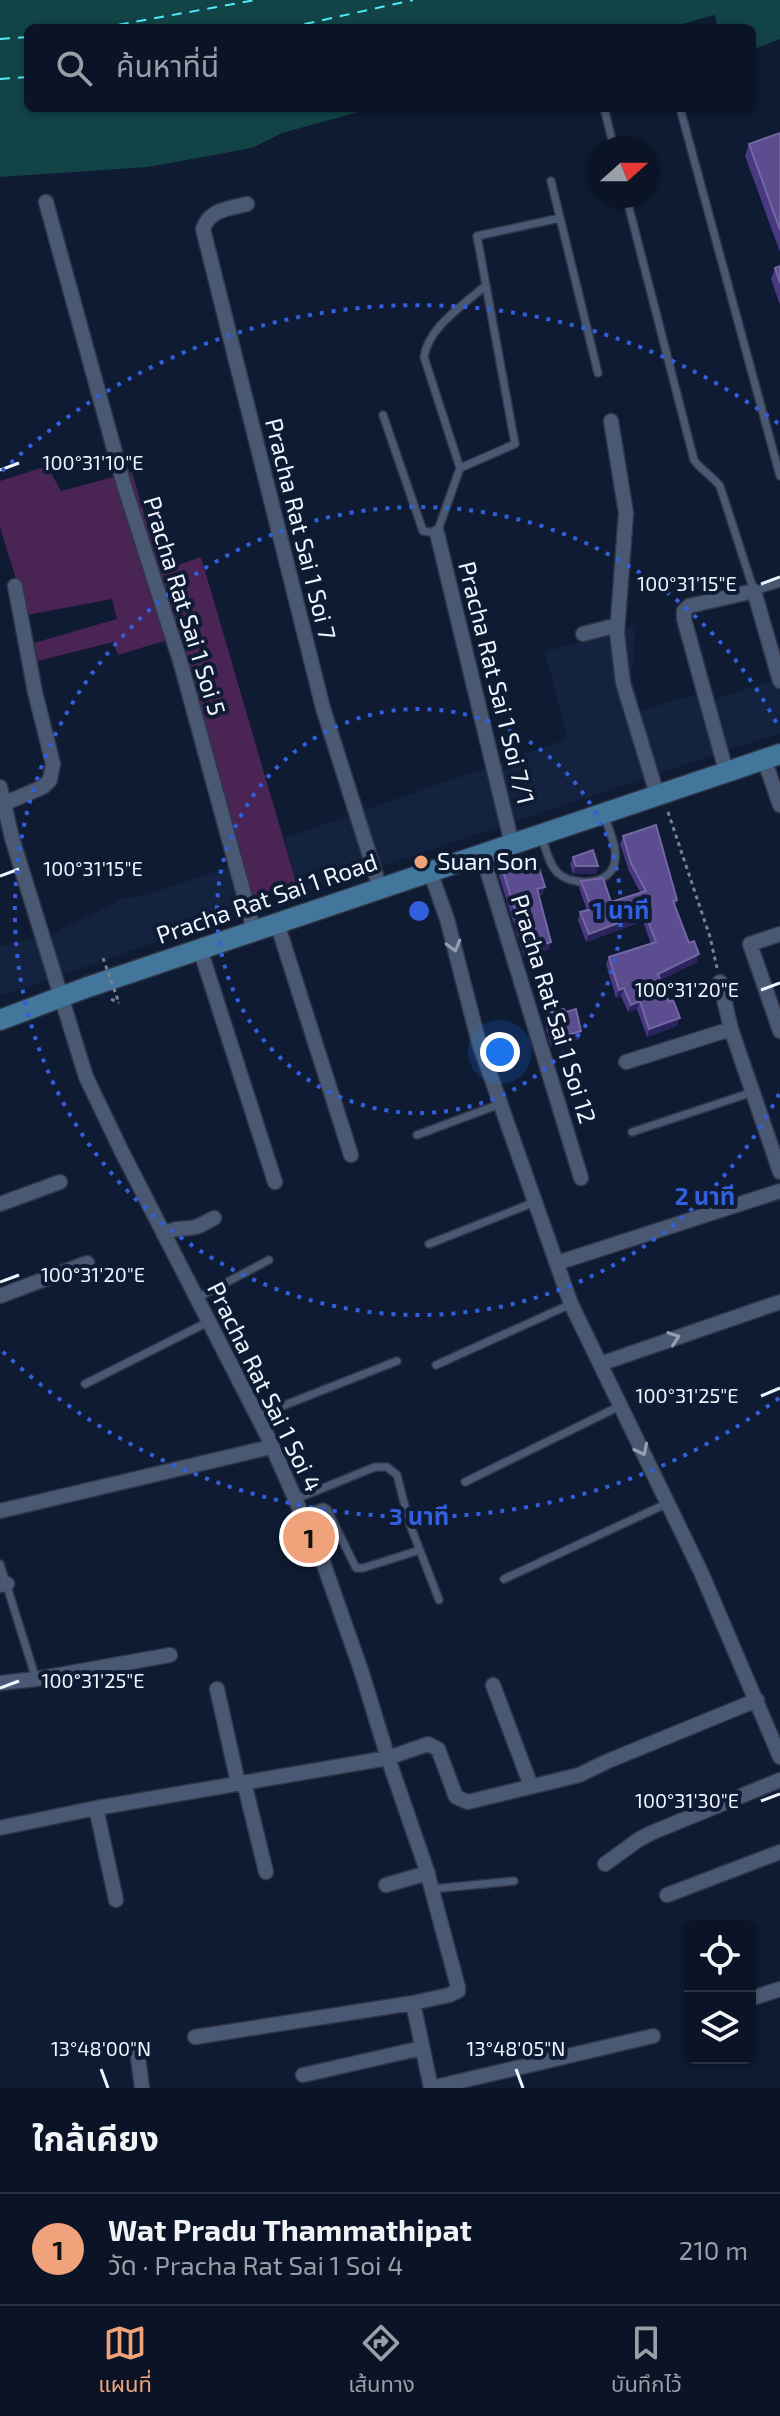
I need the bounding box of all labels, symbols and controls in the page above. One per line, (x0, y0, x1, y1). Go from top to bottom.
search box (24, 24, 756, 112)
icon: search (52, 46, 96, 90)
text: ค้นหาที่นี่ (116, 47, 219, 83)
north arrow (588, 136, 660, 208)
street label: Pracha Rat Sai 1 Soi 7 (260, 415, 343, 642)
text: 100°31'10"E (43, 450, 143, 474)
street label: Pracha Rat Sai 1 Soi 5 (138, 492, 233, 719)
street label: Pracha Rat Sai 1 Soi 7/1 (453, 558, 542, 807)
text: 100°31'15"E (637, 571, 737, 595)
street label: Pracha Rat Sai 1 Road (152, 846, 381, 949)
place label: Suan Son (437, 846, 538, 875)
marker: Suan Son (412, 853, 430, 871)
text: 100°31'15"E (43, 856, 143, 880)
street label: Pracha Rat Sai 1 Soi 12 (506, 891, 603, 1127)
text: 1 นาที (593, 895, 649, 924)
centre of rings (405, 897, 433, 925)
one-way arrow (444, 938, 461, 952)
text: 100°31'20"E (635, 977, 739, 1001)
your location (480, 1032, 520, 1072)
text: 2 นาที (675, 1181, 735, 1210)
text: 100°31'20"E (41, 1262, 145, 1286)
street label: Pracha Rat Sai 1 Soi 4 (202, 1277, 329, 1496)
one-way arrow (666, 1331, 680, 1347)
text: 100°31'25"E (636, 1383, 738, 1407)
one-way arrow (632, 1442, 648, 1457)
text: 3 นาที (389, 1501, 449, 1530)
pin: 1 (283, 1507, 335, 1567)
text: 100°31'25"E (42, 1668, 144, 1692)
text: 100°31'30"E (635, 1788, 739, 1812)
map controls (684, 1920, 756, 2064)
button: locate (684, 1920, 756, 1992)
button: layers (684, 1992, 756, 2064)
text: 13°48'00"N (51, 2036, 151, 2060)
text: 13°48'05"N (467, 2036, 565, 2060)
text: ใกล้เคียง (32, 2117, 159, 2158)
text: Wat Pradu Thammathipat (108, 2211, 472, 2247)
text: 1 (52, 2234, 64, 2265)
text: 210 m (679, 2234, 748, 2265)
text: วัด · Pracha Rat Sai 1 Soi 4 (108, 2249, 403, 2280)
tab: แผนที่ (98, 2321, 152, 2402)
tab: เส้นทาง (348, 2321, 415, 2402)
tab: บันทึกไว้ (611, 2321, 682, 2402)

